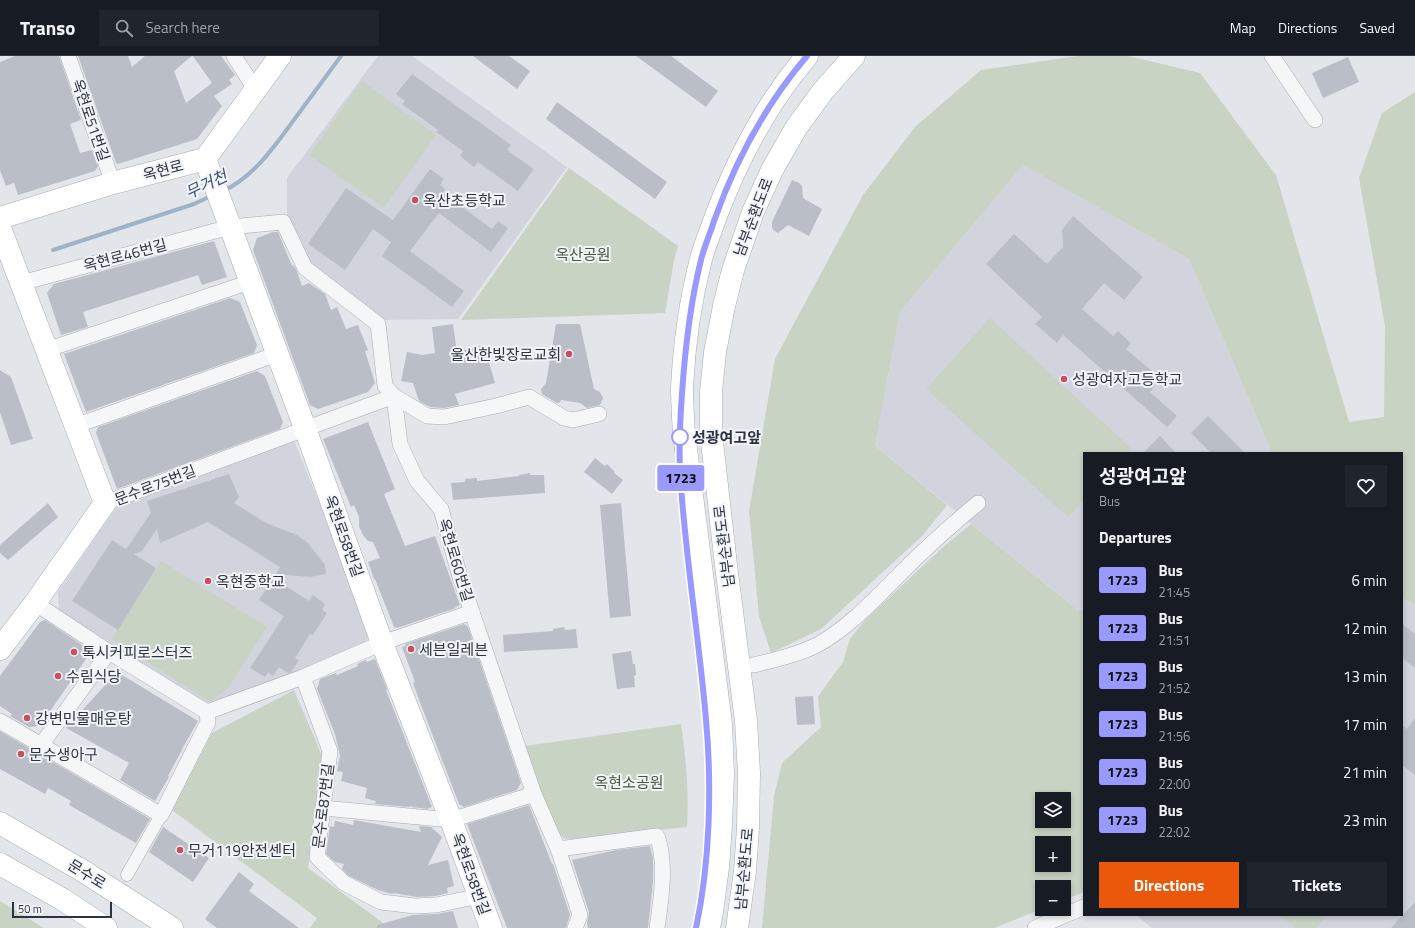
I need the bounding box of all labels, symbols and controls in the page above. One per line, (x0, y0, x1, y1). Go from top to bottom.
search box (99, 10, 379, 46)
text: Transo (20, 13, 75, 42)
text: Search here (145, 16, 220, 39)
icon: search (113, 17, 135, 39)
text: Map (1230, 17, 1256, 38)
text: Directions (1278, 17, 1337, 38)
text: Saved (1359, 17, 1395, 38)
street label: 옥현로51번길 (66, 76, 116, 164)
street label: 옥현로 (140, 154, 186, 186)
water label: 무거천 (181, 163, 233, 204)
street label: 남부순환도로 (727, 174, 779, 260)
place label: 옥산초등학교 (423, 189, 506, 212)
marker: 옥산초등학교 (410, 195, 420, 205)
street label: 옥현로46번길 (81, 233, 169, 277)
park label: 옥산공원 (555, 243, 611, 266)
place label: 울산한빛장로교회 (451, 343, 561, 366)
marker: 울산한빛장로교회 (564, 349, 574, 359)
place label: 성광여자고등학교 (1072, 368, 1182, 391)
marker: 성광여자고등학교 (1059, 374, 1069, 384)
place label: 성광여고앞 (692, 426, 761, 449)
marker: 성광여고앞 (671, 428, 689, 446)
street label: 문수로75번길 (111, 459, 199, 511)
text: 성광여고앞 (1099, 461, 1186, 490)
line badge: 1723 (653, 465, 709, 491)
button: heart (1345, 465, 1387, 507)
text: 1723 (665, 467, 697, 488)
text: Bus (1099, 491, 1120, 511)
street label: 옥현로58번길 (319, 492, 369, 580)
street label: 남부순환도로 (708, 504, 740, 588)
street label: 옥현로60번길 (432, 516, 480, 604)
text: Departures (1099, 526, 1172, 549)
text: Bus (1158, 559, 1183, 582)
text: 1723 (1107, 569, 1138, 590)
text: 6 min (1351, 569, 1387, 592)
place label: 옥현중학교 (216, 570, 285, 593)
marker: 옥현중학교 (203, 576, 213, 586)
text: 21:45 (1158, 582, 1190, 602)
text: Bus (1158, 607, 1183, 630)
text: 1723 (1107, 617, 1138, 638)
text: 12 min (1343, 617, 1387, 640)
text: 21:51 (1158, 630, 1190, 650)
place label: 세븐일레븐 (419, 638, 488, 661)
place label: 톡시커피로스터즈 (82, 641, 193, 664)
marker: 세븐일레븐 (406, 644, 416, 654)
marker: 톡시커피로스터즈 (69, 647, 79, 657)
text: Bus (1158, 655, 1183, 678)
place label: 수림식당 (66, 665, 121, 688)
text: 1723 (1107, 665, 1138, 686)
text: 13 min (1343, 665, 1387, 688)
marker: 수림식당 (53, 671, 63, 681)
text: 21:52 (1158, 678, 1190, 698)
text: Bus (1158, 703, 1183, 726)
place label: 강변민물매운탕 (35, 707, 132, 730)
marker: 강변민물매운탕 (22, 713, 32, 723)
text: 1723 (1107, 713, 1138, 734)
text: 17 min (1343, 713, 1387, 736)
text: 21:56 (1158, 726, 1190, 746)
place label: 문수생아구 (29, 743, 98, 766)
marker: 문수생아구 (16, 749, 26, 759)
text: Bus (1158, 751, 1183, 774)
text: 1723 (1107, 761, 1138, 782)
text: 21 min (1343, 761, 1387, 784)
street label: 문수로87번길 (306, 762, 340, 850)
park label: 옥현소공원 (594, 771, 664, 794)
text: 22:00 (1158, 774, 1190, 794)
map controls (1035, 792, 1071, 916)
button: layers (1035, 792, 1071, 828)
text: Bus (1158, 799, 1183, 822)
text: 1723 (1107, 809, 1138, 830)
text: 23 min (1343, 809, 1387, 832)
text: 22:02 (1158, 822, 1190, 842)
street label: 남부순환도로 (729, 827, 759, 911)
street label: 옥현로58번길 (446, 830, 496, 918)
button: + (1035, 836, 1071, 872)
place label: 무거119안전센터 (188, 839, 296, 862)
marker: 무거119안전센터 (175, 845, 185, 855)
street label: 문수로 (63, 853, 111, 895)
button: Directions (1099, 862, 1239, 908)
button: Tickets (1247, 862, 1387, 908)
button: − (1035, 880, 1071, 916)
scale bar (12, 900, 112, 919)
text: 50 m (18, 901, 42, 917)

